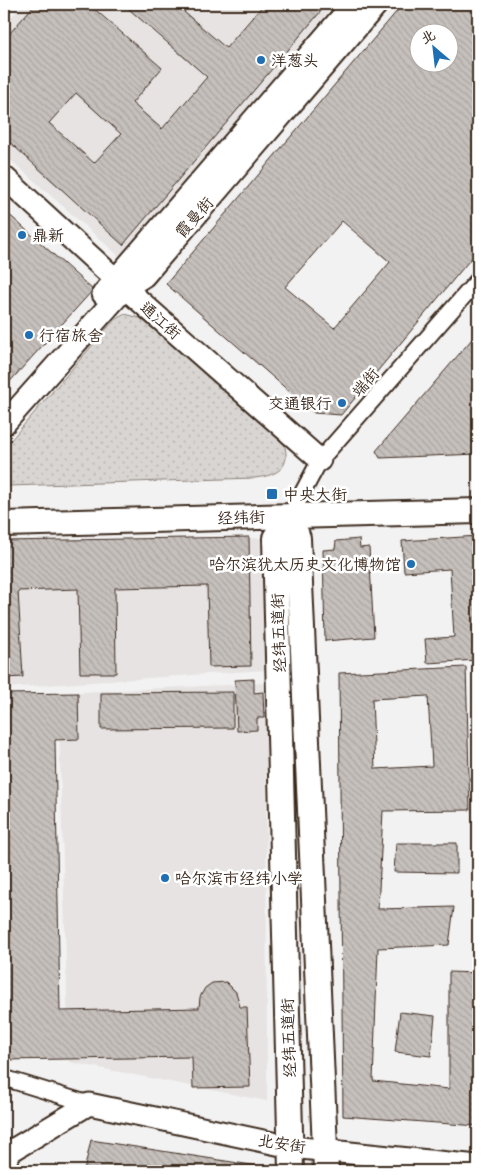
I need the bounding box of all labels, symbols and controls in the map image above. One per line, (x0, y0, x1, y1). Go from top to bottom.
north arrow (410, 22, 460, 72)
text: 北 (417, 24, 438, 48)
place label: 洋葱头 (271, 49, 319, 70)
marker: 洋葱头 (255, 54, 267, 66)
street label: 霞曼街 (170, 192, 217, 242)
place label: 鼎新 (32, 224, 64, 245)
marker: 鼎新 (16, 229, 28, 241)
street label: 通江街 (136, 296, 186, 343)
place label: 行宿旅舍 (39, 324, 103, 345)
marker: 行宿旅舍 (23, 329, 35, 341)
street label: 端街 (346, 363, 383, 401)
place label: 交通银行 (268, 392, 332, 413)
marker: 交通银行 (336, 397, 348, 409)
place label: 中央大街 (283, 483, 347, 504)
marker: 中央大街 (265, 487, 279, 501)
street label: 经纬街 (217, 505, 265, 528)
place label: 哈尔滨犹太历史文化博物馆 (209, 553, 401, 574)
marker: 哈尔滨犹太历史文化博物馆 (405, 558, 417, 570)
street label: 经纬五道街 (266, 593, 289, 673)
place label: 哈尔滨市经纬小学 (175, 867, 303, 888)
marker: 哈尔滨市经纬小学 (159, 872, 171, 884)
street label: 经纬五道街 (276, 998, 299, 1078)
street label: 北安街 (257, 1128, 307, 1157)

